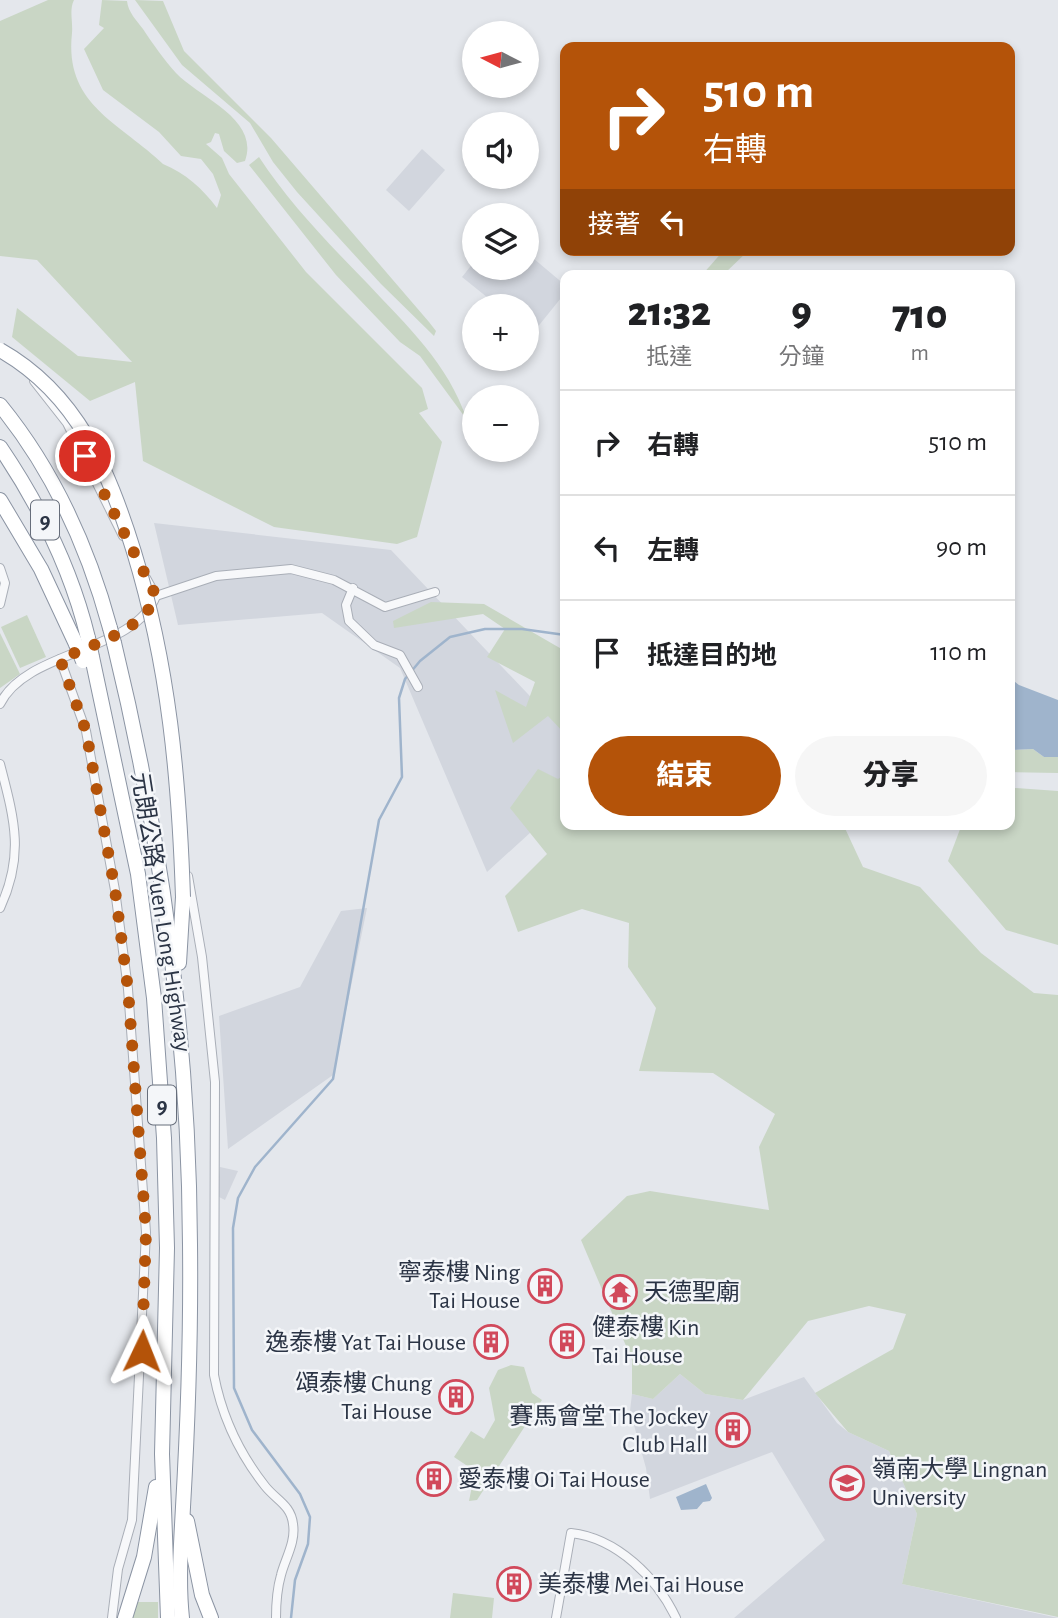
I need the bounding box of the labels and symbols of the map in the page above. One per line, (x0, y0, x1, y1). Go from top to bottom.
north arrow (462, 21, 539, 98)
pin (55, 426, 115, 486)
road number: 9 (31, 500, 59, 540)
street label: 元朗公路 Yuen Long Highway (127, 770, 197, 1054)
road number: 9 (148, 1086, 176, 1124)
place label: 寧泰樓 Ning Tai House (398, 1259, 520, 1313)
building icon: 寧泰樓 Ning Tai House (526, 1267, 564, 1305)
temple icon: 天德聖廟 (601, 1273, 639, 1311)
place label: 天德聖廟 (644, 1279, 740, 1305)
position arrow (105, 1314, 179, 1388)
place label: 健泰樓 Kin Tai House (592, 1314, 699, 1368)
building icon: 健泰樓 Kin Tai House (548, 1322, 586, 1360)
building icon: 逸泰樓 Yat Tai House (472, 1323, 510, 1361)
place label: 逸泰樓 Yat Tai House (265, 1329, 466, 1355)
place label: 頌泰樓 Chung Tai House (295, 1370, 432, 1424)
building icon: 頌泰樓 Chung Tai House (437, 1378, 475, 1416)
place label: 賽馬會堂 The Jockey Club Hall (509, 1403, 708, 1457)
building icon: 賽馬會堂 The Jockey Club Hall (714, 1411, 752, 1449)
place label: 嶺南大學 Lingnan University (872, 1456, 1047, 1510)
building icon: 愛泰樓 Oi Tai House (415, 1460, 453, 1498)
school or university icon: 嶺南大學 Lingnan University (828, 1464, 866, 1502)
place label: 愛泰樓 Oi Tai House (458, 1466, 650, 1492)
building icon: 美泰樓 Mei Tai House (495, 1565, 533, 1603)
place label: 美泰樓 Mei Tai House (538, 1571, 744, 1597)

